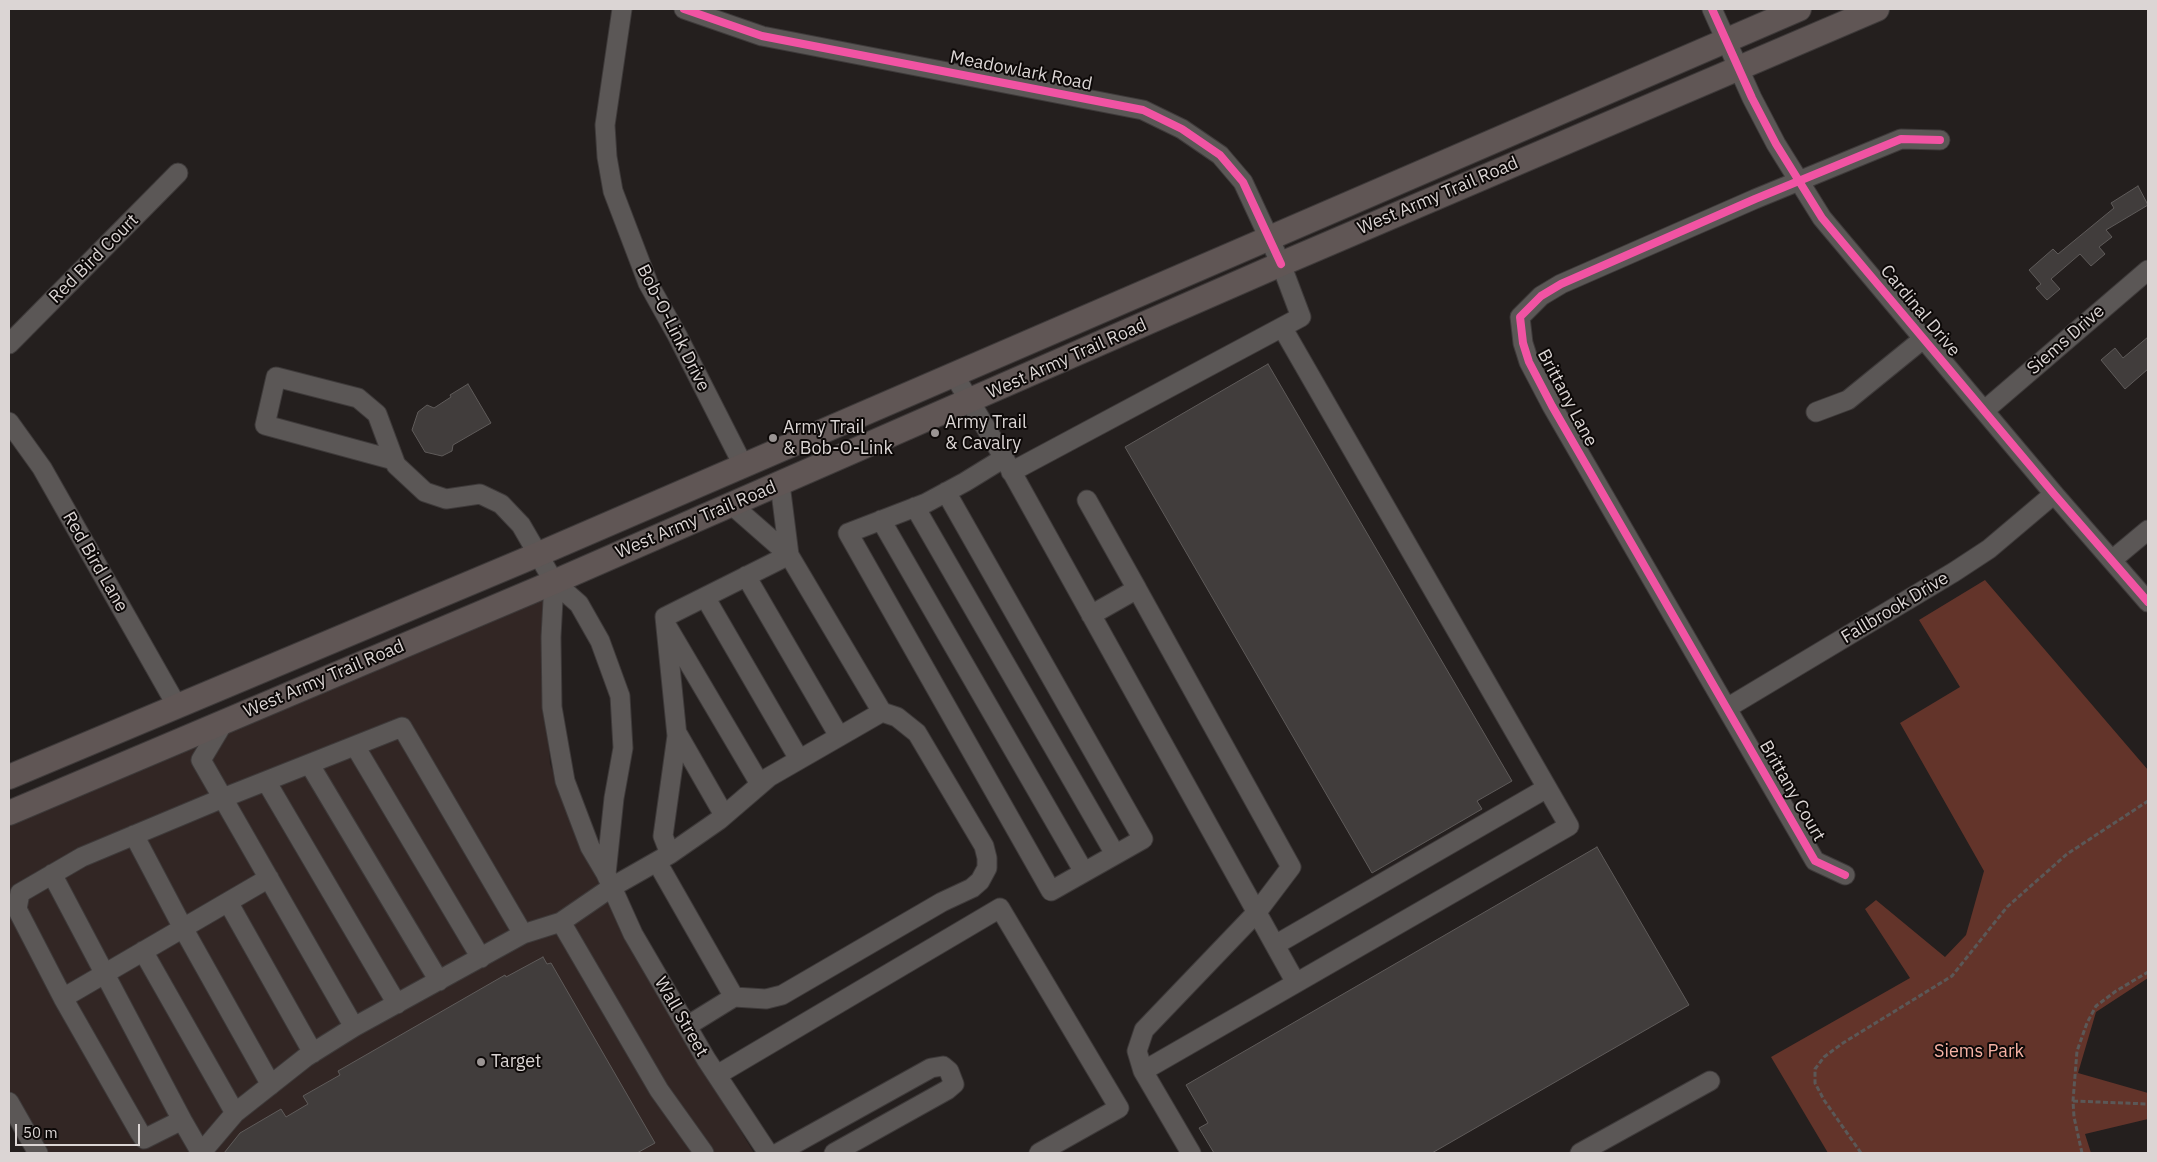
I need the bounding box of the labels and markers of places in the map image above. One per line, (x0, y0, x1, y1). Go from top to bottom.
place label: Army Trail & Cavalry (945, 412, 1027, 454)
place label: Army Trail & Bob-O-Link (783, 417, 893, 459)
marker: Army Trail & Cavalry (929, 427, 941, 439)
marker: Army Trail & Bob-O-Link (767, 432, 779, 444)
place label: Target (491, 1051, 541, 1073)
marker: Target (475, 1056, 487, 1068)

